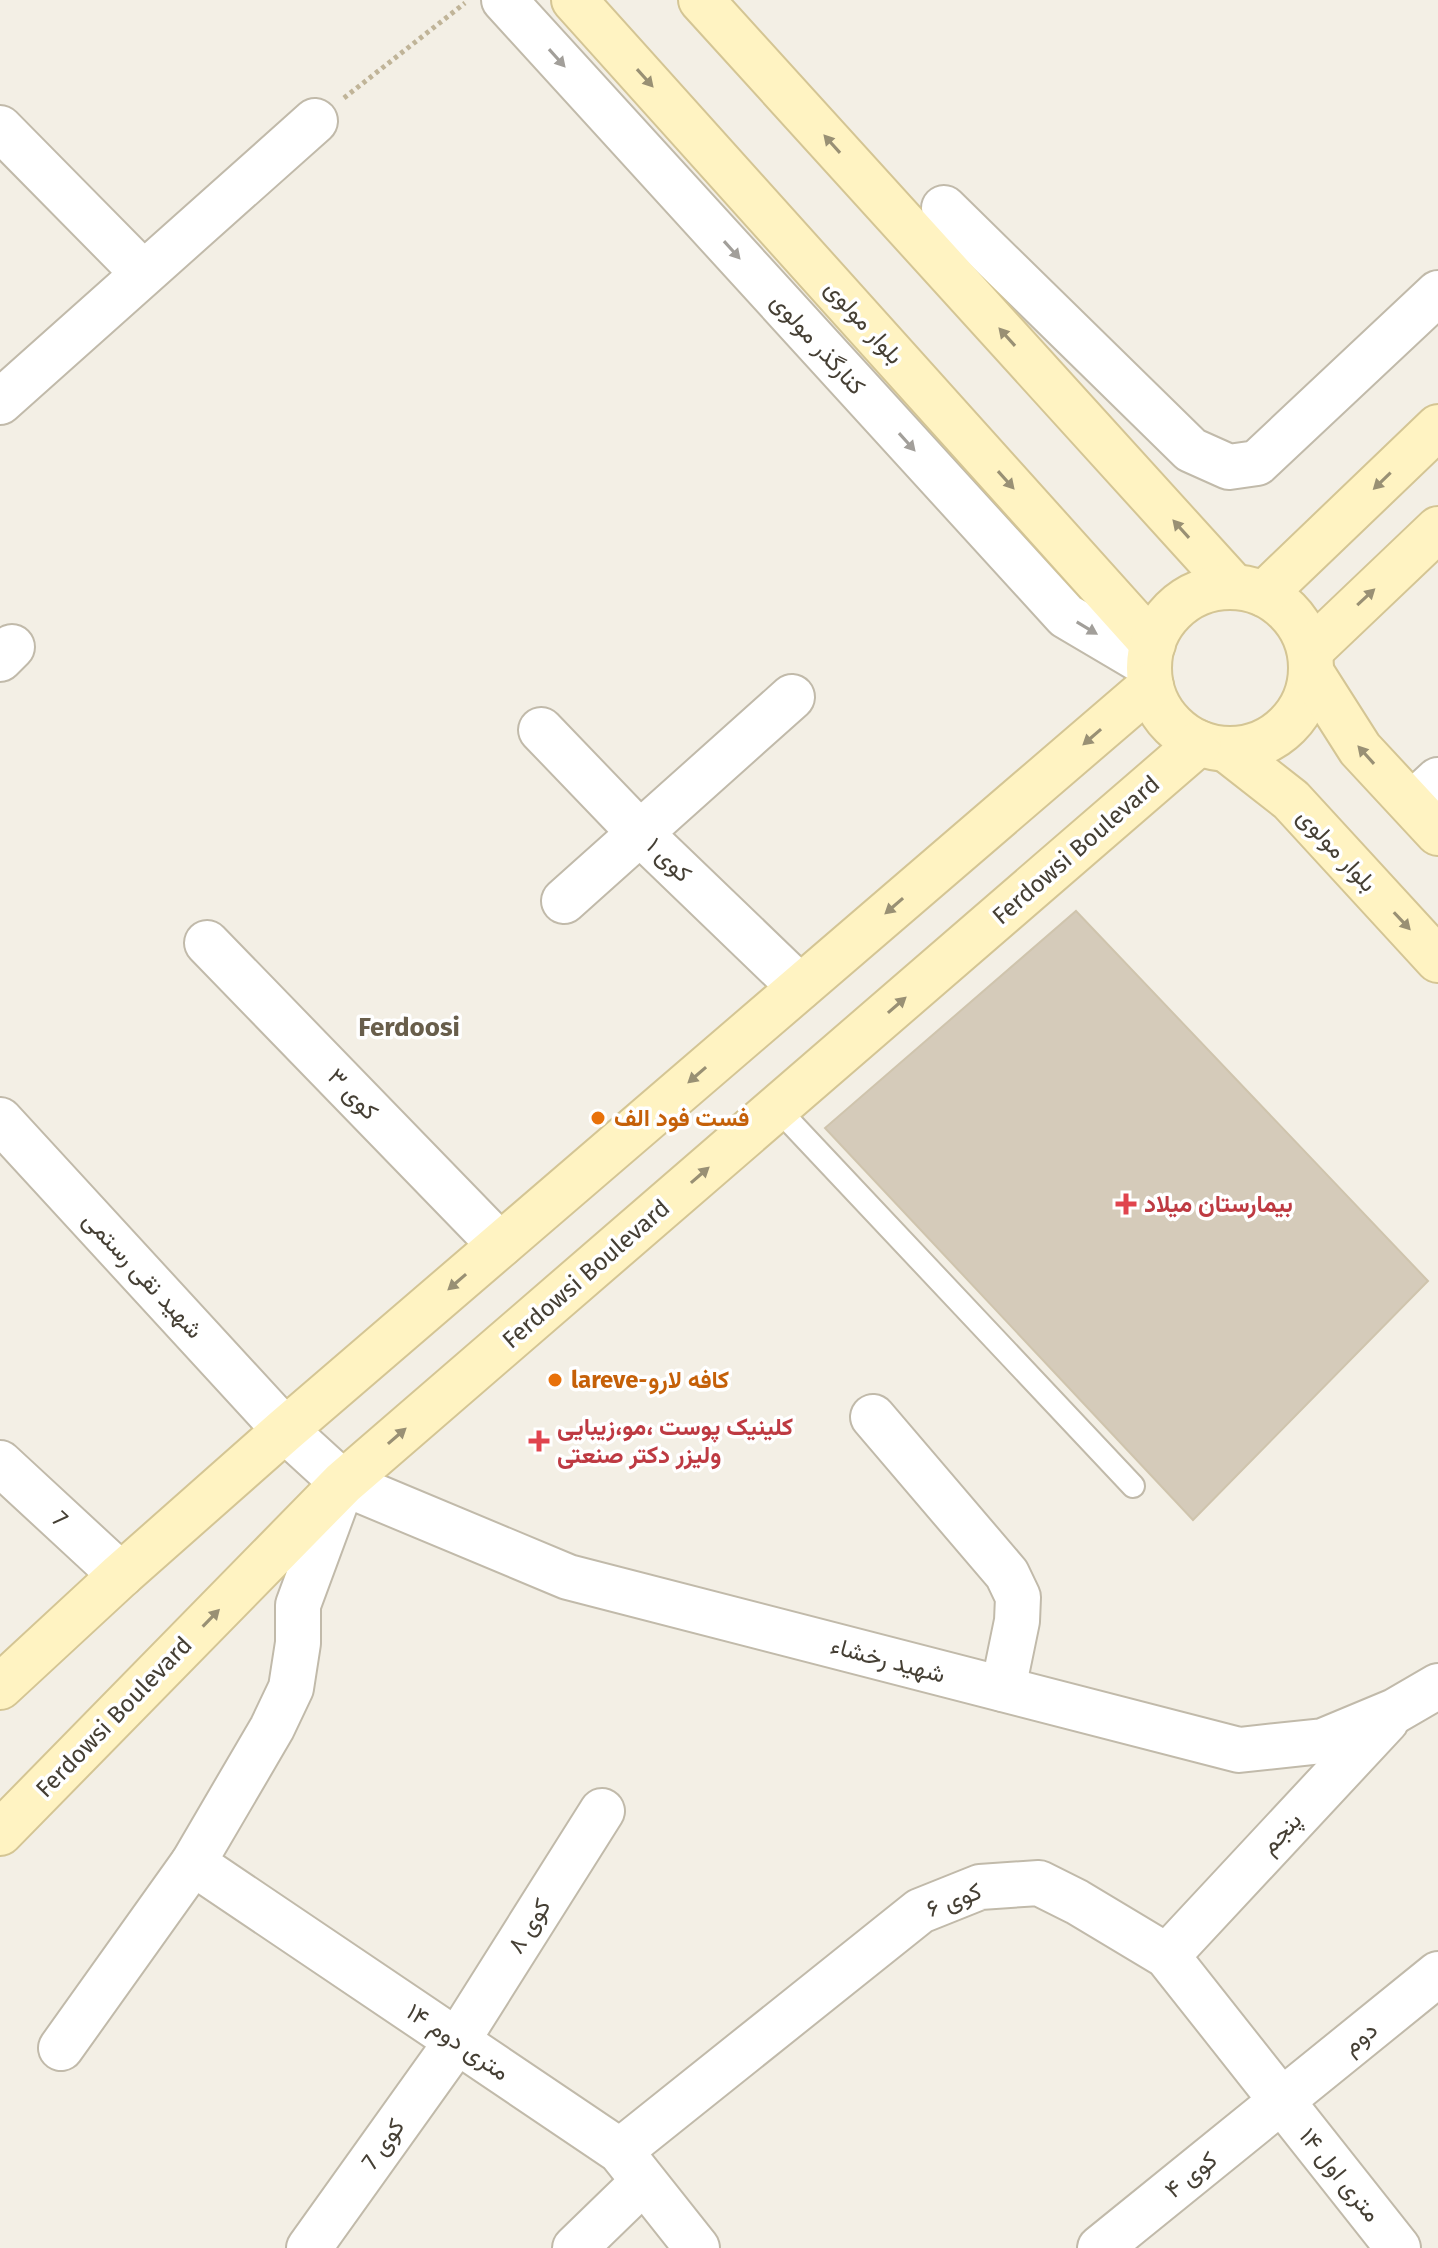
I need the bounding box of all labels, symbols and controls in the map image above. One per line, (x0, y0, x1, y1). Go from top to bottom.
one-way arrow (547, 48, 565, 67)
one-way arrow (636, 69, 654, 88)
one-way arrow (823, 135, 841, 154)
one-way arrow (723, 239, 740, 259)
street label: بلوار مولوی (818, 274, 909, 371)
street label: کنارگذر مولوی (764, 287, 871, 401)
one-way arrow (998, 327, 1016, 346)
one-way arrow (898, 432, 916, 451)
one-way arrow (997, 470, 1014, 490)
one-way arrow (1373, 471, 1392, 490)
one-way arrow (1173, 520, 1191, 539)
one-way arrow (1356, 588, 1375, 607)
one-way arrow (1076, 621, 1098, 635)
one-way arrow (1082, 728, 1102, 745)
one-way arrow (1358, 746, 1376, 765)
street label: Ferdowsi Boulevard (987, 770, 1165, 930)
street label: بلوار مولوی (1291, 803, 1383, 898)
street label: کوی ۱ (640, 832, 697, 889)
one-way arrow (885, 897, 905, 914)
one-way arrow (1392, 911, 1410, 930)
one-way arrow (886, 997, 906, 1014)
district label: Ferdoosi (358, 1012, 460, 1043)
street label: کوی ۳ (321, 1063, 384, 1126)
one-way arrow (687, 1066, 707, 1084)
place label: فست فود الف (614, 1104, 749, 1133)
marker: فست فود الف (589, 1109, 607, 1127)
one-way arrow (690, 1167, 710, 1184)
place label: بیمارستان میلاد (1144, 1190, 1293, 1219)
marker: بیمارستان میلاد (1115, 1193, 1137, 1215)
street label: Ferdowsi Boulevard (497, 1194, 675, 1354)
street label: شهید نقی رستمی (76, 1206, 209, 1345)
one-way arrow (448, 1272, 467, 1290)
place label: lareve-کافه لارو (571, 1366, 729, 1395)
marker: lareve-کافه لارو (546, 1371, 564, 1389)
place label: کلینیک پوست ،مو،زیبایی ولیزر دکتر صنعتی (557, 1413, 793, 1470)
one-way arrow (387, 1428, 407, 1445)
marker: کلینیک پوست ،مو،زیبایی ولیزر دکتر صنعتی (528, 1430, 550, 1452)
street label: 7 (47, 1505, 73, 1533)
one-way arrow (202, 1609, 220, 1628)
street label: Ferdowsi Boulevard (30, 1631, 198, 1803)
street label: شهید رخشاء (827, 1631, 948, 1690)
street label: پنجم (1255, 1806, 1309, 1861)
street label: کوی ۶ (923, 1877, 986, 1924)
street label: کوی ۸ (502, 1894, 557, 1959)
street label: ۱۴ متری دوم (400, 1998, 514, 2088)
street label: دوم (1337, 2016, 1384, 2062)
street label: کوی 7 (356, 2113, 411, 2175)
street label: ۱۴ متری اول (1293, 2122, 1386, 2228)
street label: کوی ۴ (1160, 2146, 1223, 2205)

